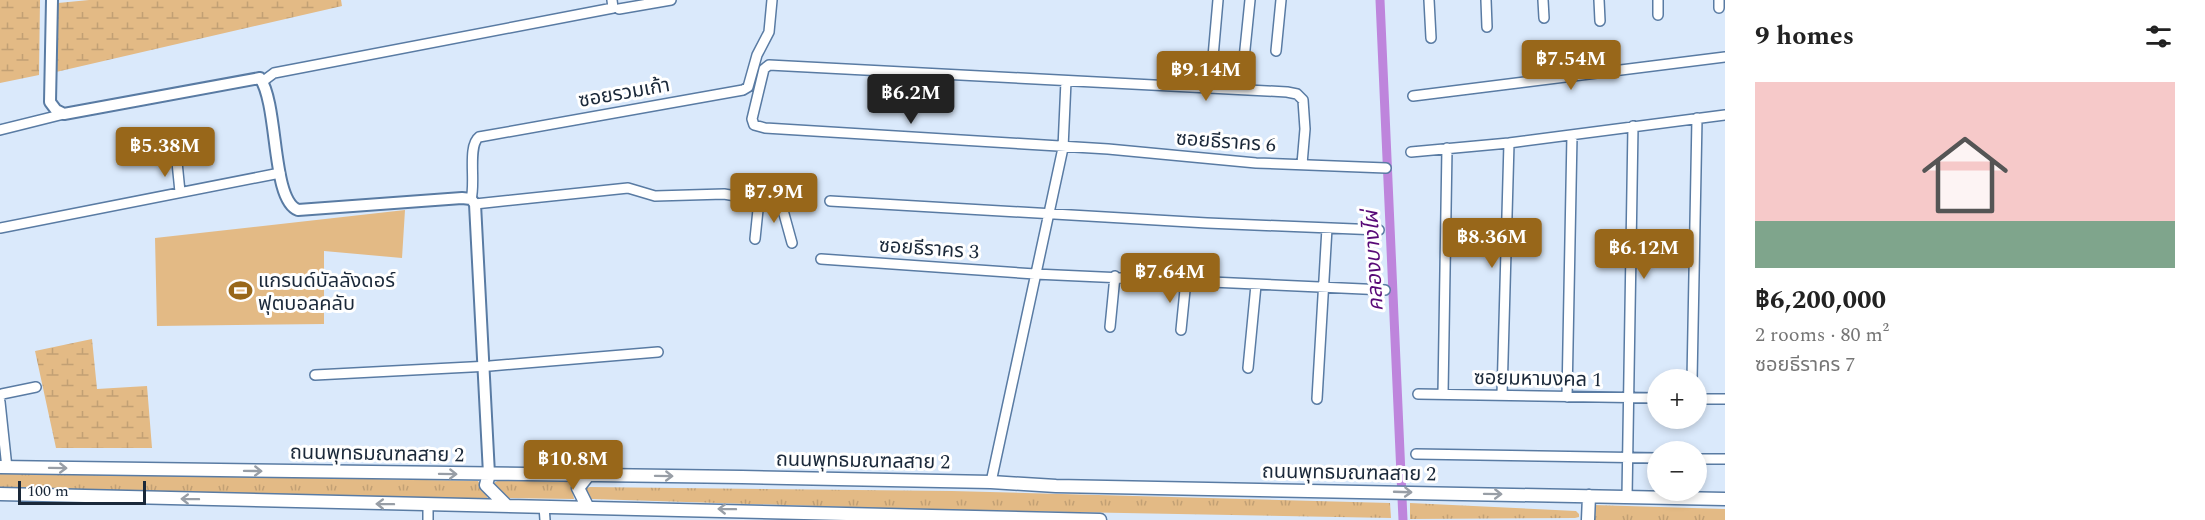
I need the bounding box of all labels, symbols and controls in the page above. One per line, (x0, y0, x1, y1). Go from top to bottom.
text: 9 homes (1755, 16, 1854, 56)
icon: filters (2142, 20, 2175, 53)
pin: ฿7.54M (1522, 40, 1620, 91)
text: ฿7.54M (1536, 44, 1606, 74)
pin: ฿9.14M (1157, 51, 1255, 102)
text: ฿9.14M (1171, 55, 1241, 85)
street label: ซอยรวมเก้า (576, 70, 672, 116)
pin: ฿6.2M (869, 74, 953, 125)
text: ฿6.2M (881, 78, 941, 108)
icon: home (1911, 121, 2019, 229)
street label: ซอยธีราคร 6 (1175, 124, 1277, 160)
pin: ฿5.38M (116, 127, 214, 178)
text: ฿5.38M (130, 131, 200, 161)
pin: ฿7.9M (732, 173, 816, 224)
text: ฿7.9M (744, 177, 804, 207)
water label: คลองบางไผ่ (1355, 207, 1393, 312)
pin: ฿8.36M (1443, 218, 1541, 269)
text: ฿8.36M (1457, 222, 1527, 252)
pin: ฿6.12M (1595, 229, 1693, 280)
street label: ซอยธีราคร 3 (878, 231, 980, 267)
text: ฿6.12M (1609, 233, 1679, 263)
pin: ฿7.64M (1121, 253, 1219, 304)
text: ฿7.64M (1135, 257, 1205, 287)
place label: แกรนด์บัลลังดอร์ ฟุตบอลคลับ (258, 266, 396, 319)
sports icon: แกรนด์บัลลังดอร์ ฟุตบอลคลับ (227, 278, 253, 304)
text: ฿6,200,000 (1755, 280, 1886, 320)
text: 2 rooms · 80 m² (1755, 320, 1889, 350)
text: ซอยธีราคร 7 (1755, 350, 1855, 380)
street label: ซอยมหามงคล 1 (1474, 363, 1602, 395)
map controls (1647, 369, 1707, 501)
button: + (1647, 369, 1707, 429)
street label: ถนนพุทธมณฑลสาย 2 (290, 437, 464, 471)
pin: ฿10.8M (524, 440, 622, 491)
button: − (1647, 441, 1707, 501)
text: ฿10.8M (538, 444, 608, 474)
street label: ถนนพุทธมณฑลสาย 2 (776, 444, 950, 478)
street label: ถนนพุทธมณฑลสาย 2 (1262, 456, 1436, 490)
one-way arrow (48, 463, 68, 474)
one-way arrow (243, 466, 263, 477)
one-way arrow (438, 468, 458, 480)
one-way arrow (654, 470, 674, 482)
scale bar (18, 478, 146, 506)
text: 100 m (27, 479, 69, 503)
one-way arrow (1392, 487, 1412, 498)
one-way arrow (1483, 489, 1503, 500)
one-way arrow (180, 493, 200, 505)
one-way arrow (375, 498, 395, 510)
one-way arrow (717, 503, 737, 515)

